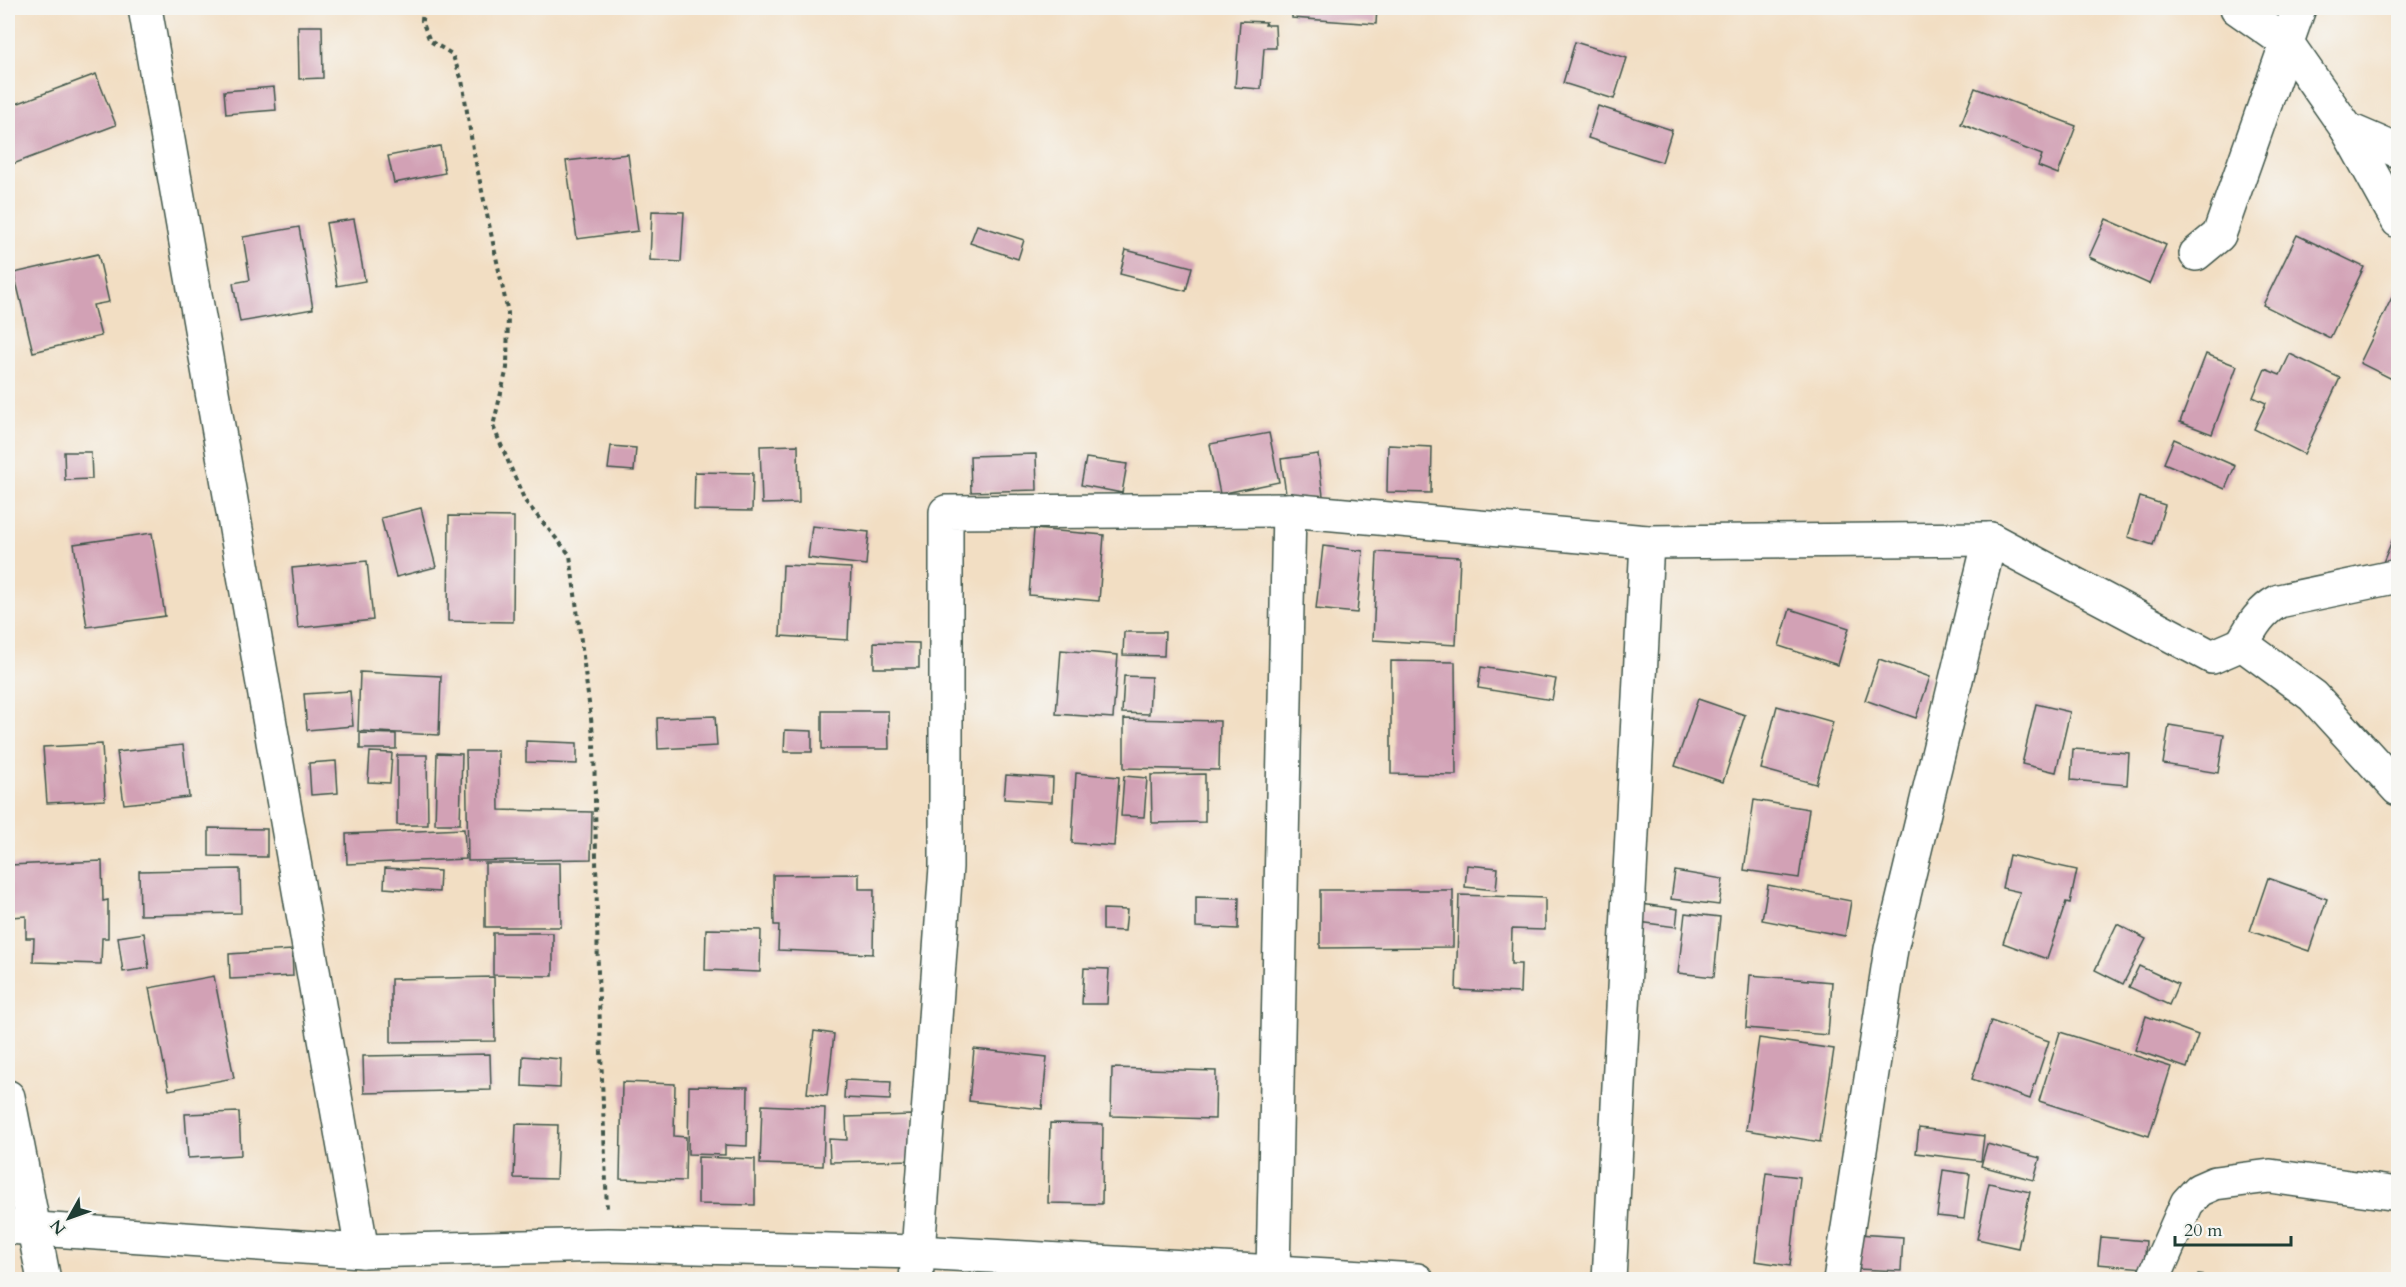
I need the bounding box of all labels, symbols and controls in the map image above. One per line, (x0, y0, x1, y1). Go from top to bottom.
north arrow (39, 1188, 99, 1248)
scale bar (2175, 1209, 2290, 1247)
text: N (45, 1215, 71, 1239)
text: 20 m (2184, 1218, 2223, 1243)

